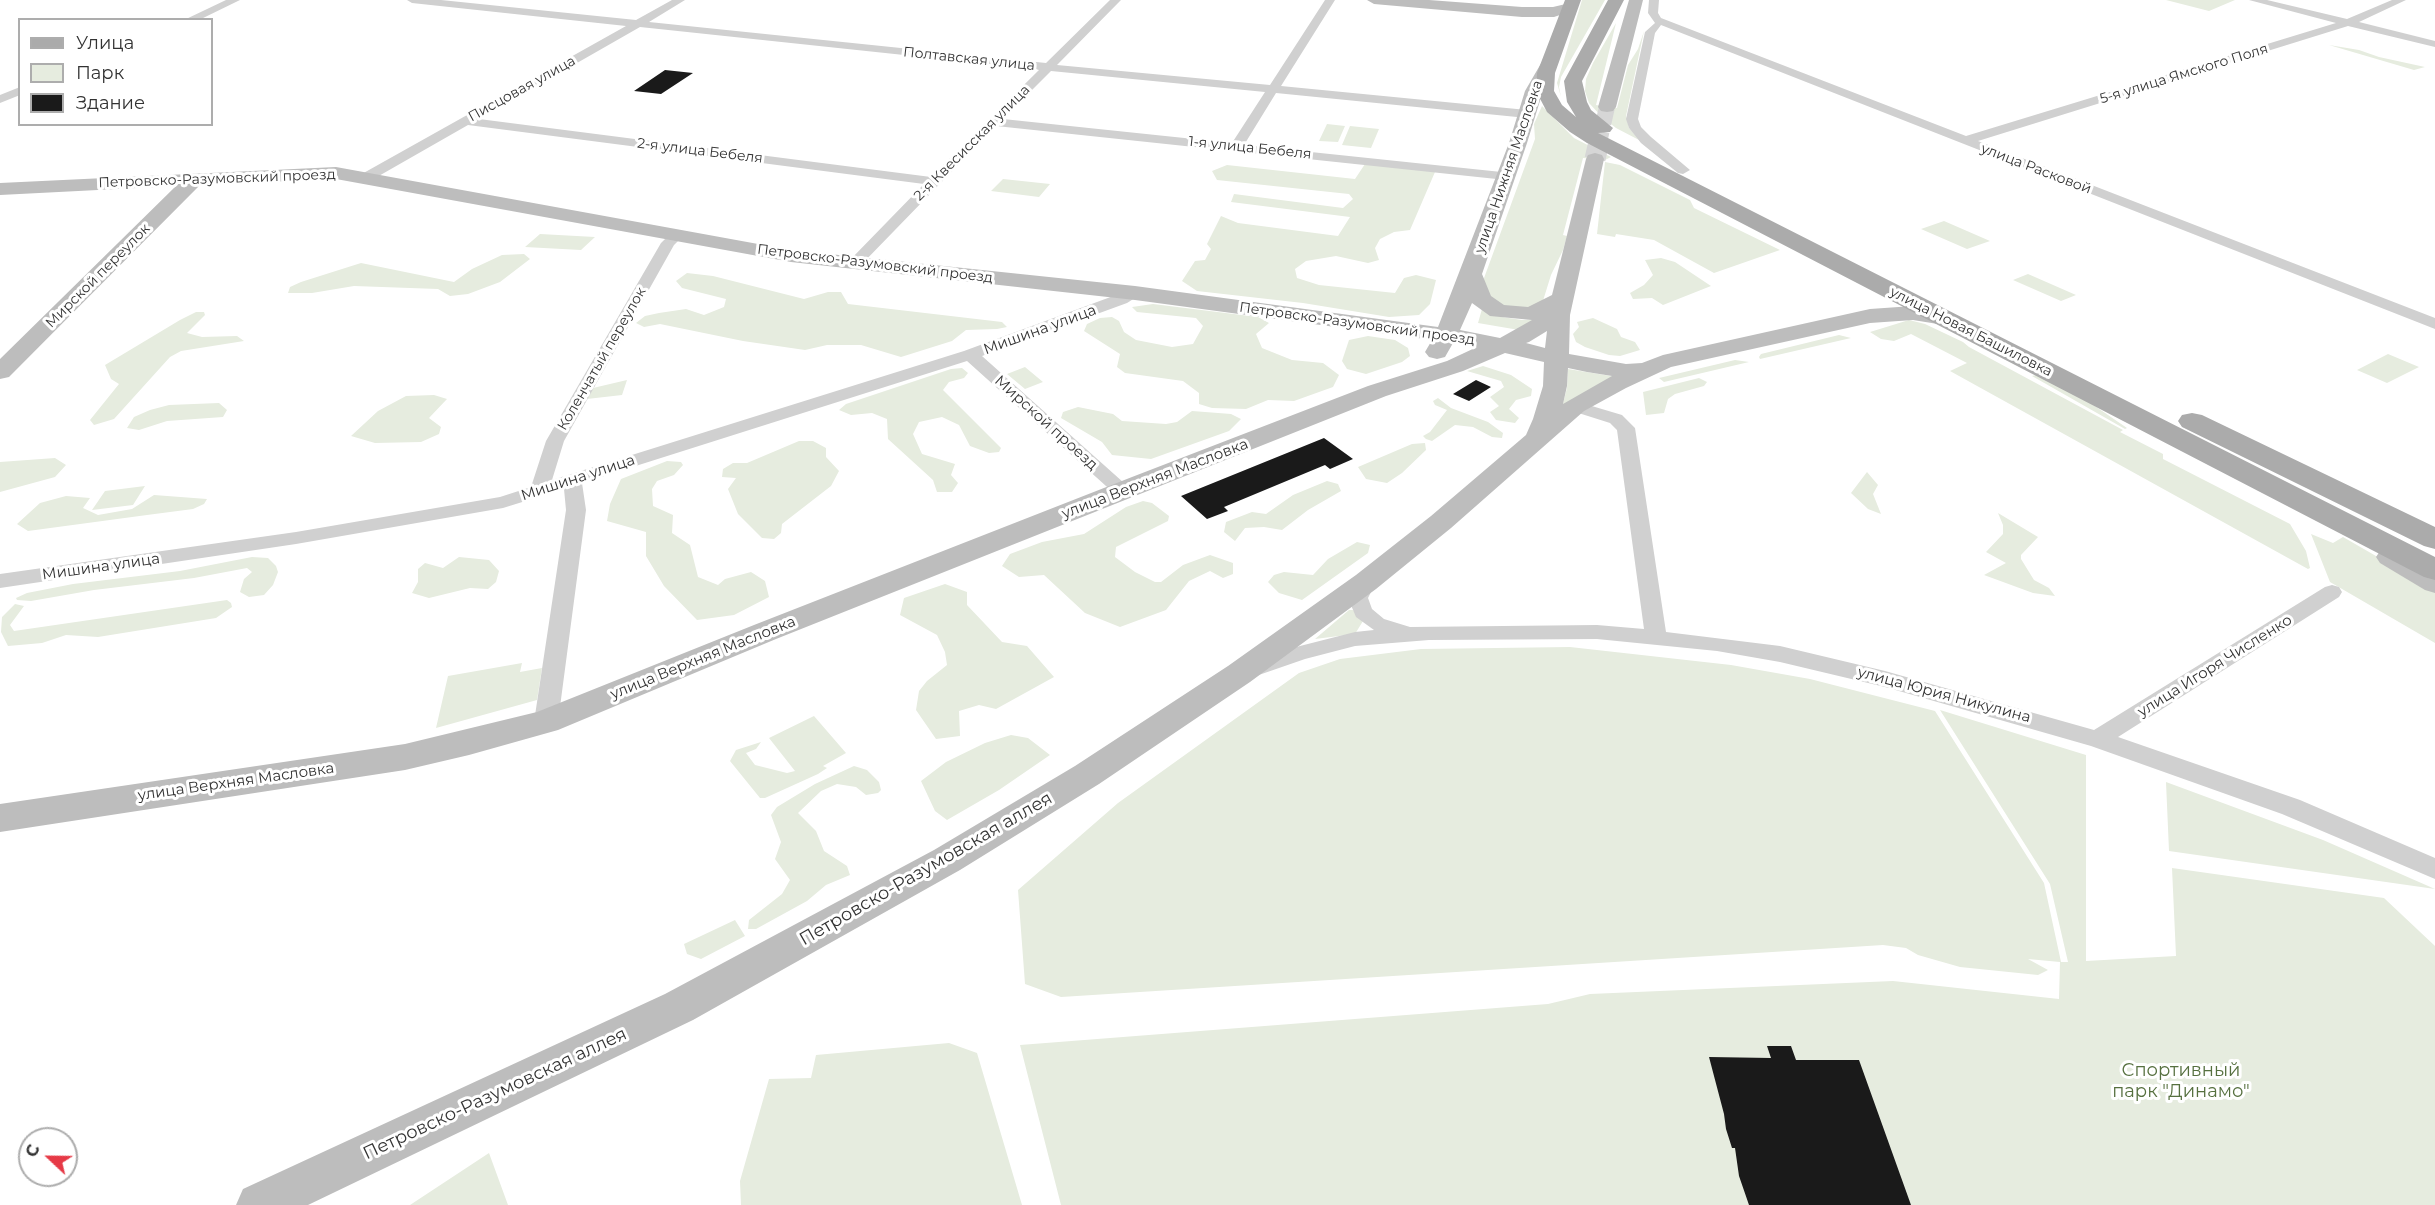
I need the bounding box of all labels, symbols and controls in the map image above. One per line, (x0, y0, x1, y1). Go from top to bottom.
legend (18, 18, 213, 126)
text: Улица (76, 32, 134, 54)
street label: 5-я улица Ямского Поля (2098, 40, 2270, 108)
street label: Полтавская улица (902, 44, 1036, 74)
street label: Писцовая улица (465, 53, 579, 125)
text: Парк (76, 62, 124, 84)
street label: улица Нижняя Масловка (1471, 78, 1547, 256)
street label: 2-я Квесисская улица (911, 82, 1033, 204)
text: Здание (76, 92, 145, 114)
street label: 1-я улица Бебеля (1188, 133, 1312, 163)
street label: 2-я улица Бебеля (636, 135, 764, 167)
street label: улица Расковой (1978, 140, 2094, 198)
street label: Петровско-Разумовский проезд (98, 166, 336, 192)
street label: Мирской переулок (42, 220, 154, 332)
street label: Петровско-Разумовский проезд (756, 241, 994, 287)
street label: улица Новая Башиловка (1887, 284, 2055, 380)
street label: Коленчатый переулок (554, 285, 650, 433)
street label: Петровско-Разумовский проезд (1238, 299, 1476, 349)
street label: Мишина улица (981, 301, 1099, 359)
street label: Мирской проезд (991, 372, 1101, 474)
street label: улица Верхняя Масловка (1059, 435, 1251, 523)
street label: Мишина улица (519, 451, 637, 505)
street label: Мишина улица (41, 550, 161, 584)
street label: улица Игоря Численко (2135, 611, 2295, 721)
street label: улица Верхняя Масловка (608, 613, 798, 703)
street label: улица Юрия Никулина (1855, 663, 2033, 727)
street label: улица Верхняя Масловка (137, 759, 335, 805)
street label: Петровско-Разумовская аллея (796, 788, 1056, 950)
street label: Петровско-Разумовская аллея (360, 1023, 630, 1165)
park label: Спортивный парк "Динамо" (2112, 1060, 2250, 1102)
north arrow (18, 1127, 78, 1187)
text: С (22, 1142, 44, 1160)

